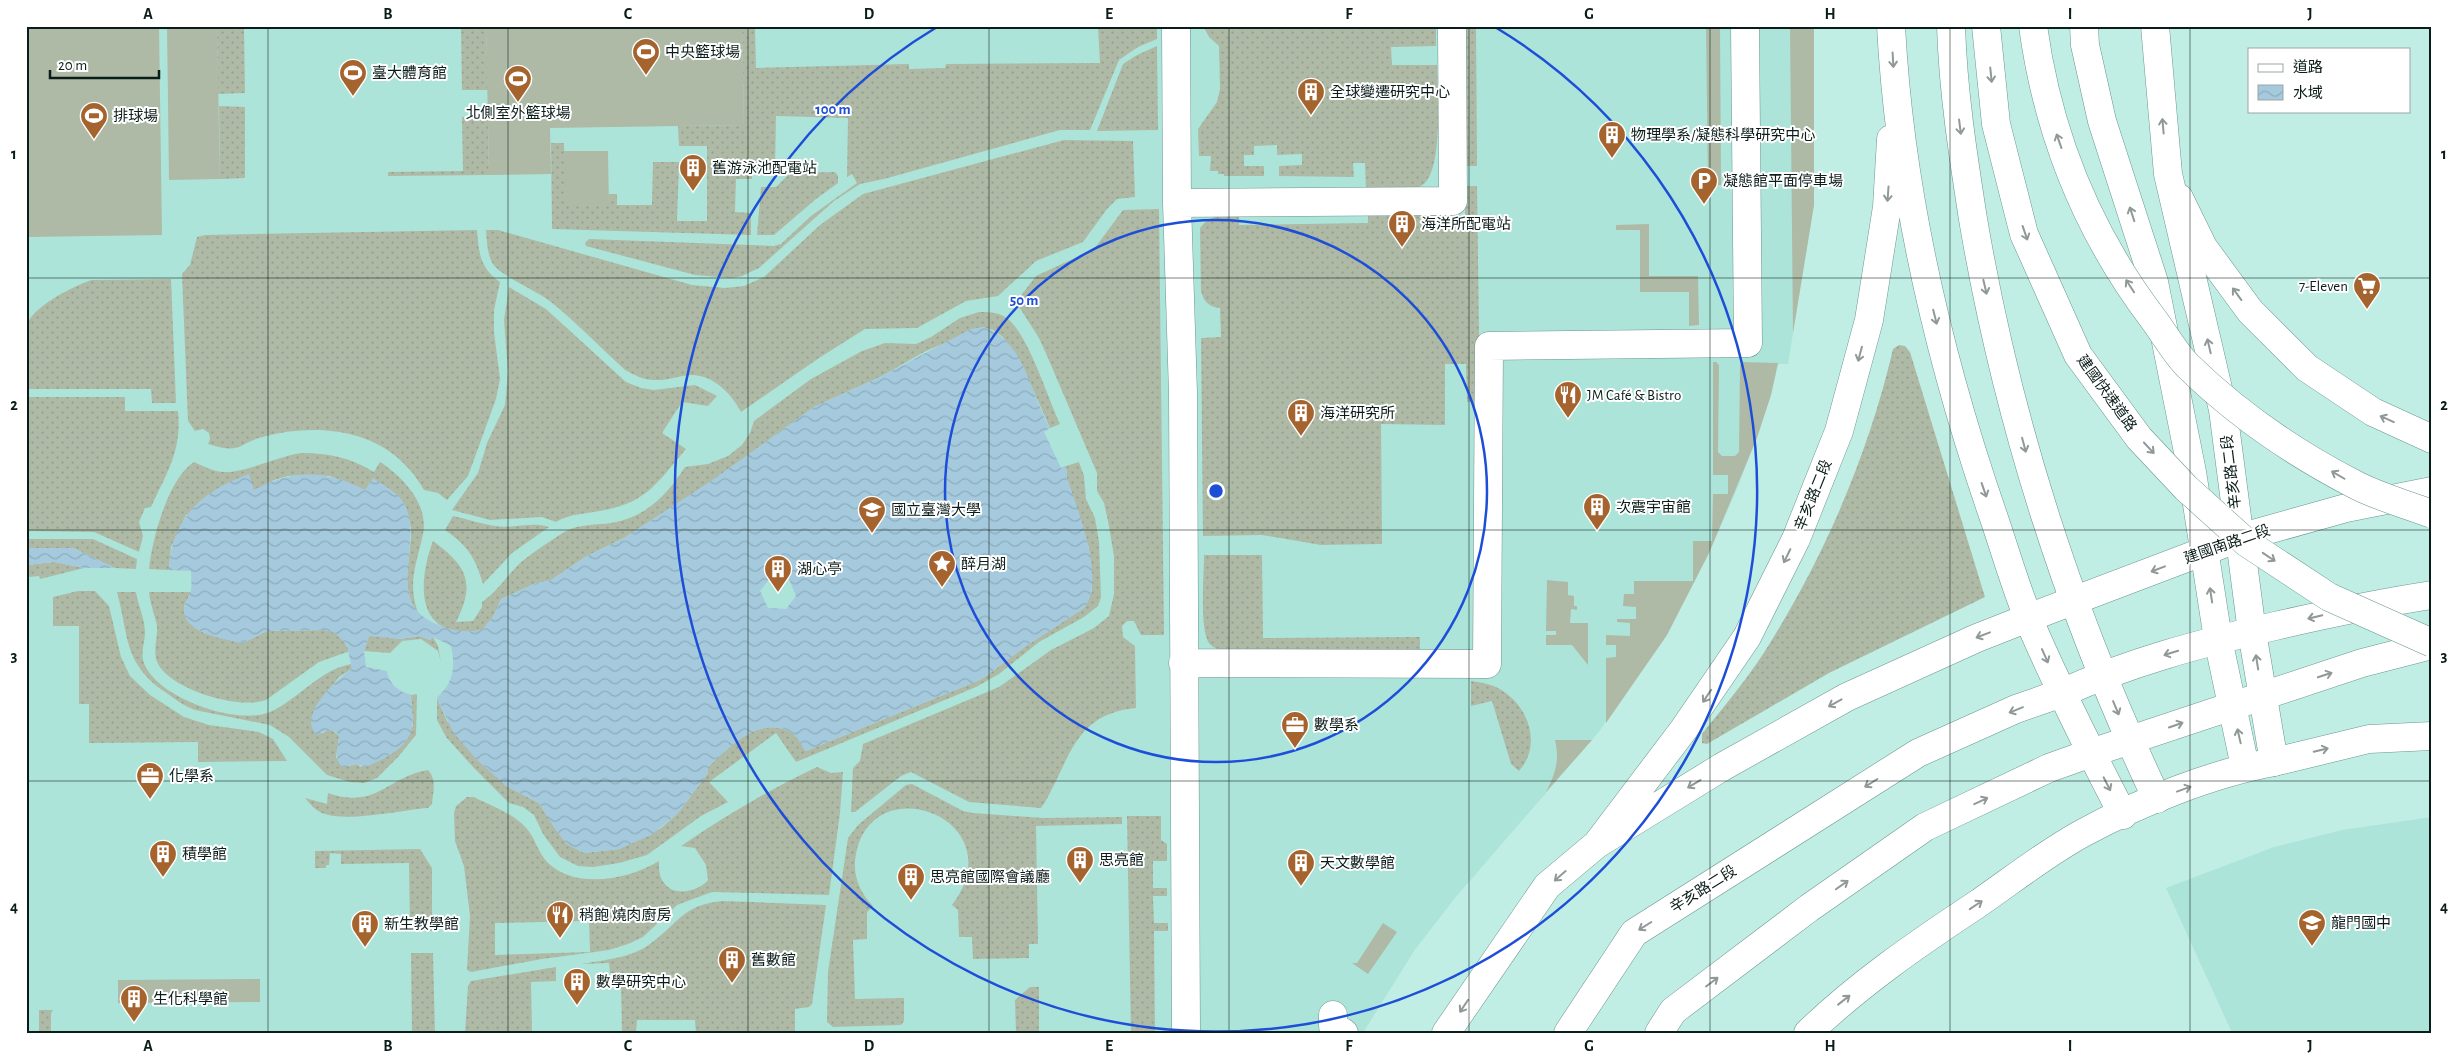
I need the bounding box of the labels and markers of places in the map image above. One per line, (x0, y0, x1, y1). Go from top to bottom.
sports icon: 中央籃球場 (631, 37, 661, 76)
place label: 中央籃球場 (665, 44, 740, 60)
sports icon: 臺大體育館 (338, 58, 368, 97)
sports icon: 北側室外籃球場 (503, 64, 533, 103)
place label: 臺大體育館 (372, 65, 447, 81)
building icon: 全球變遷研究中心 (1296, 77, 1326, 116)
place label: 全球變遷研究中心 (1330, 84, 1450, 100)
sports icon: 排球場 (79, 101, 109, 140)
place label: 北側室外籃球場 (465, 104, 571, 121)
place label: 排球場 (113, 108, 158, 124)
building icon: 物理學系/凝態科學研究中心 (1597, 120, 1627, 159)
place label: 物理學系/凝態科學研究中心 (1631, 126, 1815, 143)
building icon: 舊游泳池配電站 (678, 153, 708, 192)
place label: 舊游泳池配電站 (712, 160, 817, 176)
parking icon: 凝態館平面停車場 (1689, 166, 1719, 205)
place label: 凝態館平面停車場 (1723, 172, 1843, 189)
building icon: 海洋所配電站 (1387, 209, 1417, 248)
place label: 海洋所配電站 (1421, 216, 1511, 232)
supermarket icon: 7-Eleven (2352, 271, 2382, 310)
place label: 7-Eleven (2299, 279, 2348, 294)
restaurant icon: JM Café & Bistro (1553, 380, 1583, 419)
place label: JM Café & Bistro (1587, 388, 1681, 403)
building icon: 海洋研究所 (1286, 398, 1316, 437)
place label: 海洋研究所 (1320, 405, 1395, 421)
centre of rings (1207, 482, 1225, 500)
building icon: 次震宇宙館 (1582, 492, 1612, 531)
school or university icon: 國立臺灣大學 (857, 495, 887, 534)
place label: 次震宇宙館 (1616, 499, 1691, 515)
place label: 國立臺灣大學 (891, 502, 981, 518)
place icon: 醉月湖 (927, 549, 957, 588)
building icon: 湖心亭 (763, 554, 793, 593)
place label: 醉月湖 (961, 556, 1006, 572)
place label: 湖心亭 (797, 561, 842, 577)
office icon: 數學系 (1280, 710, 1310, 749)
place label: 數學系 (1314, 717, 1359, 733)
office icon: 化學系 (135, 761, 165, 800)
place label: 化學系 (169, 767, 214, 784)
building icon: 積學館 (148, 839, 178, 878)
building icon: 思亮館 (1065, 845, 1095, 884)
place label: 積學館 (182, 846, 227, 862)
building icon: 天文數學館 (1286, 848, 1316, 887)
place label: 思亮館 (1099, 852, 1144, 868)
place label: 天文數學館 (1320, 855, 1395, 871)
building icon: 思亮館國際會議廳 (896, 862, 926, 901)
place label: 思亮館國際會議廳 (930, 869, 1050, 885)
restaurant icon: 稍飽 燒肉廚房 (545, 900, 575, 939)
place label: 稍飽 燒肉廚房 (579, 907, 671, 923)
school or university icon: 龍門國中 (2297, 908, 2327, 947)
building icon: 新生教學館 (350, 909, 380, 948)
place label: 龍門國中 (2331, 914, 2391, 931)
place label: 新生教學館 (384, 916, 459, 932)
building icon: 舊數館 (717, 945, 747, 984)
place label: 舊數館 (751, 952, 796, 968)
building icon: 數學研究中心 (562, 967, 592, 1006)
place label: 數學研究中心 (596, 974, 686, 990)
building icon: 生化科學館 (119, 984, 149, 1023)
place label: 生化科學館 (153, 990, 228, 1007)

